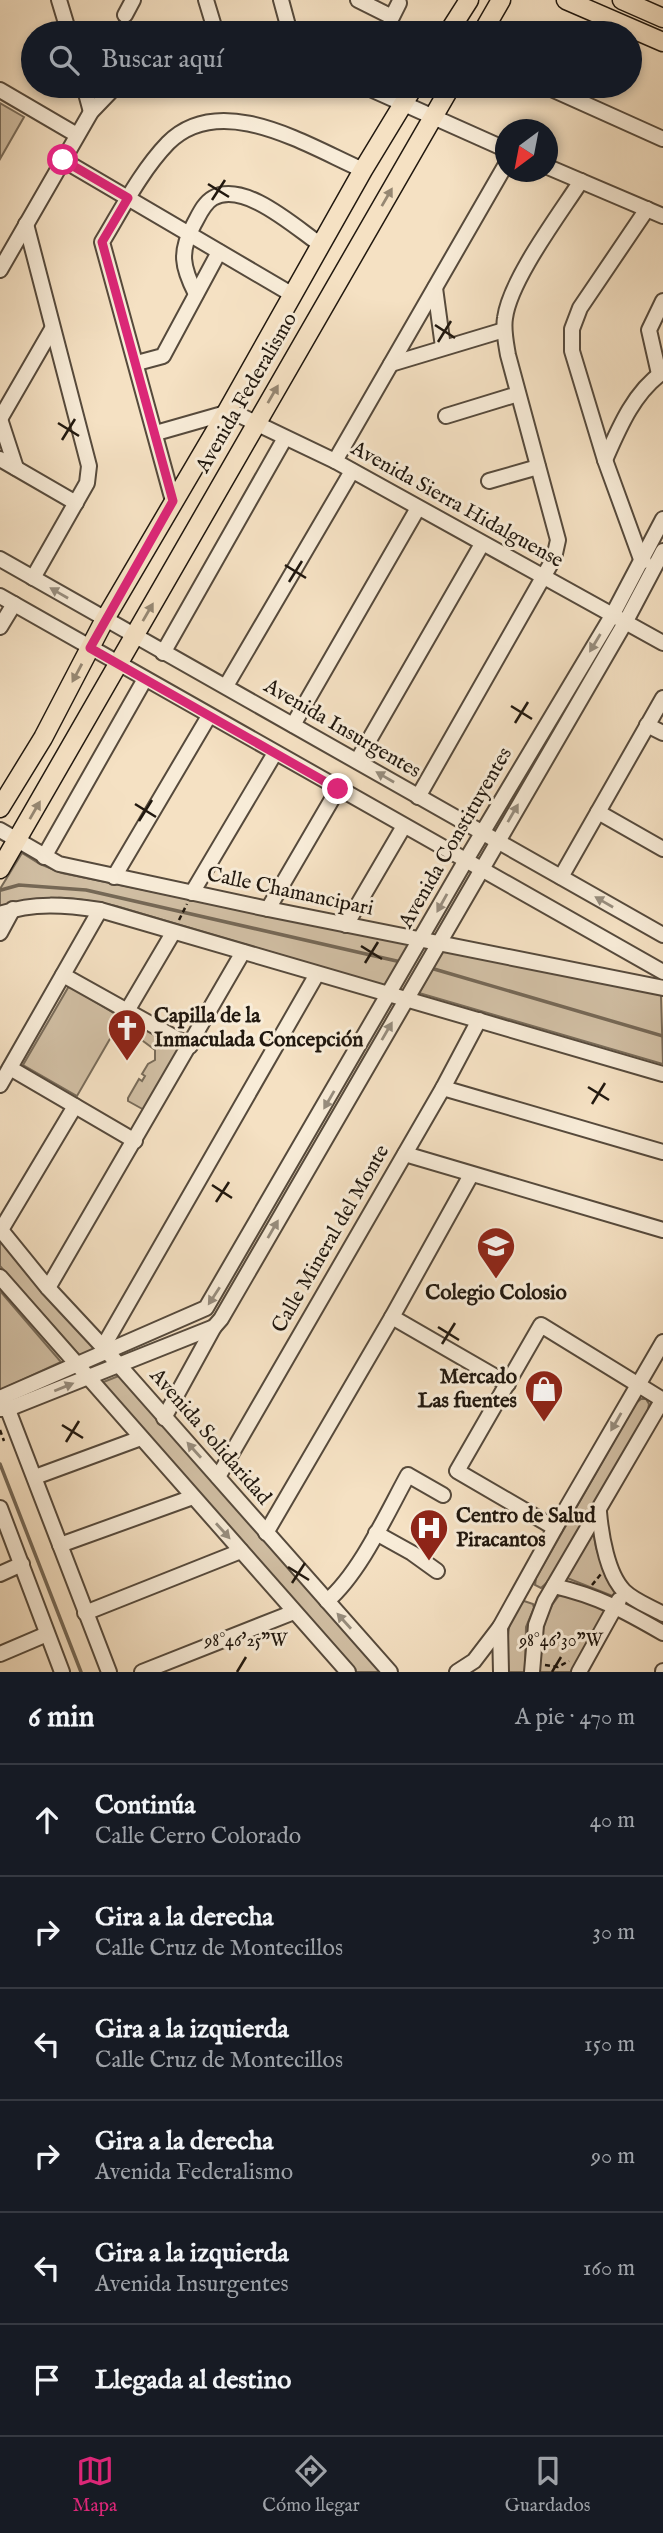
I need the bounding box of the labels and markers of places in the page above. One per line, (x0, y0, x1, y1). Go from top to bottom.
place label: Capilla de la Inmaculada Concepción (154, 1003, 364, 1054)
church icon: Capilla de la Inmaculada Concepción (106, 1007, 148, 1062)
school or university icon: Colegio Colosio (475, 1225, 517, 1280)
place label: Colegio Colosio (425, 1280, 568, 1307)
place label: Mercado Las fuentes (418, 1364, 518, 1415)
shop icon: Mercado Las fuentes (523, 1368, 565, 1423)
place label: Centro de Salud Piracantos (456, 1503, 596, 1554)
hospital icon: Centro de Salud Piracantos (408, 1507, 450, 1562)

